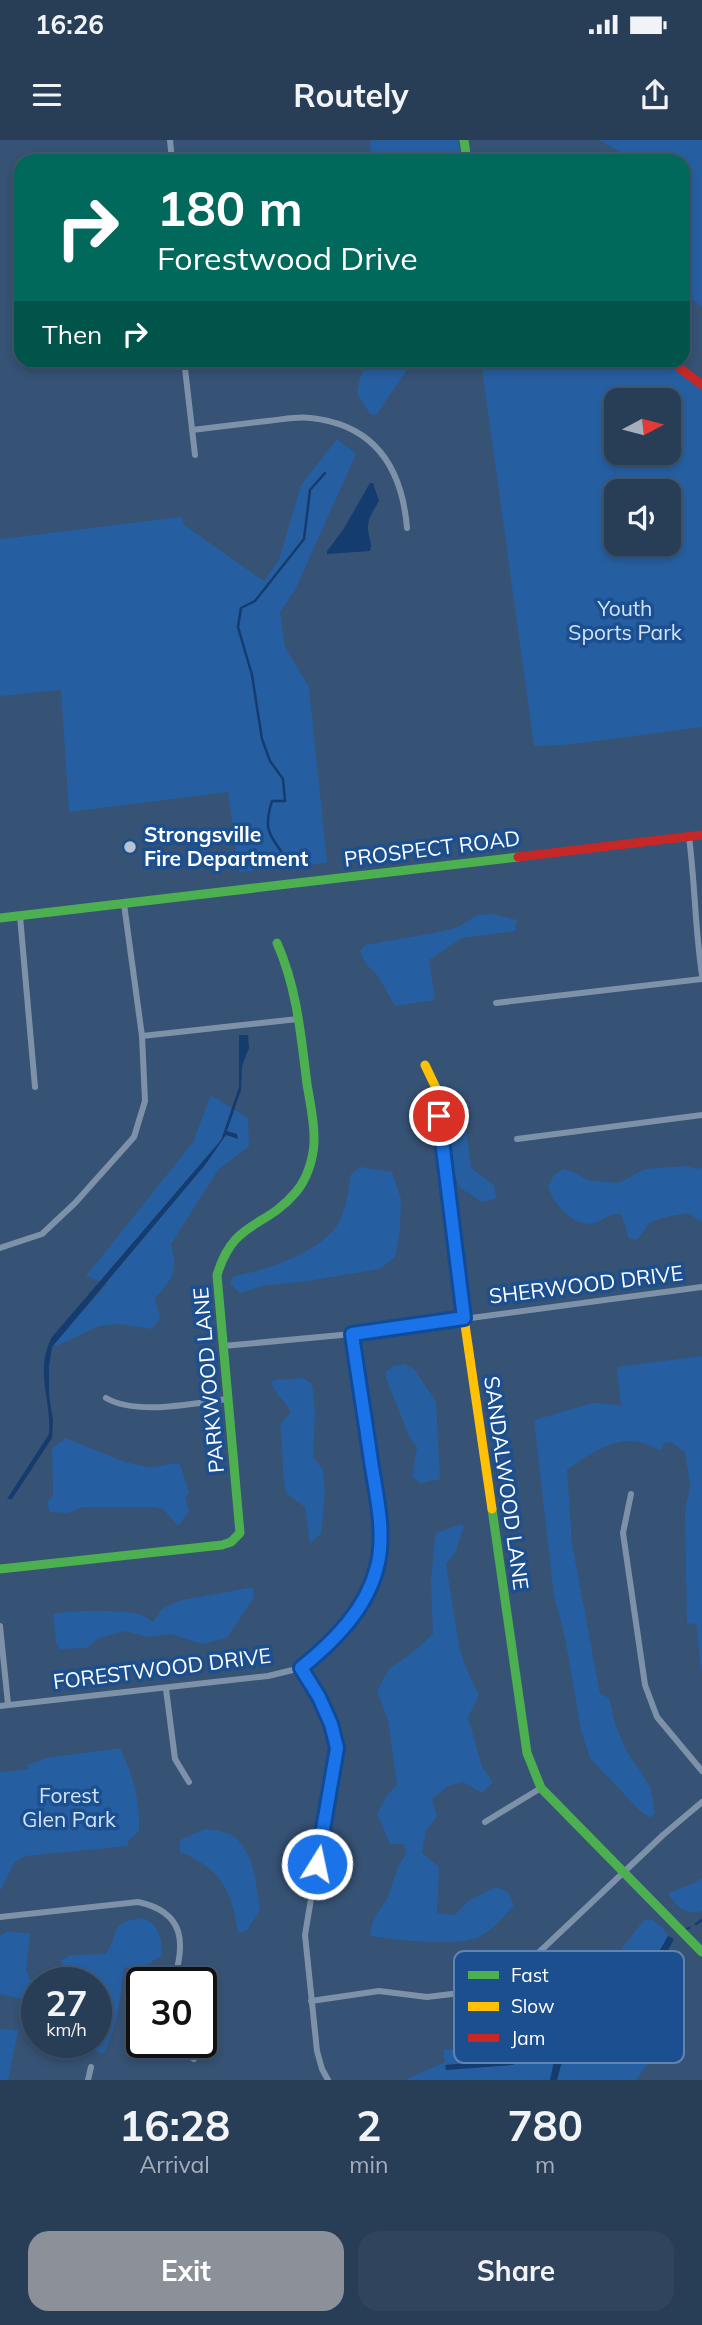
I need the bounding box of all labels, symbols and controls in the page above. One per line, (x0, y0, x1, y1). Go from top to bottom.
text: 16:26 (35, 8, 104, 41)
text: Routely (293, 75, 409, 115)
icon: menu (28, 76, 66, 114)
icon: share (636, 76, 674, 114)
text: 180 m (157, 177, 303, 238)
icon: right (42, 182, 133, 273)
text: Forestwood Drive (157, 238, 418, 278)
icon: right (116, 315, 154, 353)
text: Then (42, 318, 102, 351)
north arrow (604, 388, 681, 466)
map controls (604, 388, 681, 556)
button: sound (604, 479, 681, 556)
park label: Youth Sports Park (568, 595, 682, 645)
place label: Strongsville Fire Department (144, 821, 308, 871)
street label: PROSPECT ROAD (342, 824, 521, 872)
marker: Strongsville Fire Department (122, 839, 138, 855)
pin (409, 1086, 469, 1146)
icon: arrive (420, 1097, 458, 1135)
street label: SHERWOOD DRIVE (487, 1259, 684, 1309)
street label: PARKWOOD LANE (187, 1286, 229, 1474)
street label: SANDALWOOD LANE (479, 1374, 535, 1591)
street label: FORESTWOOD DRIVE (51, 1642, 272, 1694)
park label: Forest Glen Park (22, 1782, 116, 1832)
position arrow (280, 1827, 354, 1901)
legend (454, 1951, 684, 2063)
text: Fast (511, 1963, 549, 1987)
speed limit sign: 30 (126, 1967, 217, 2058)
text: 27 (45, 1981, 88, 2025)
text: Slow (511, 1994, 555, 2018)
text: km/h (46, 2018, 87, 2041)
text: Jam (511, 2026, 545, 2050)
text: 16:28 (119, 2099, 230, 2152)
text: 2 (356, 2099, 381, 2152)
text: 780 (507, 2099, 583, 2152)
text: Arrival (139, 2150, 210, 2179)
text: min (349, 2150, 388, 2179)
text: m (535, 2150, 555, 2179)
button: Exit (28, 2231, 344, 2311)
button: Share (358, 2231, 674, 2311)

